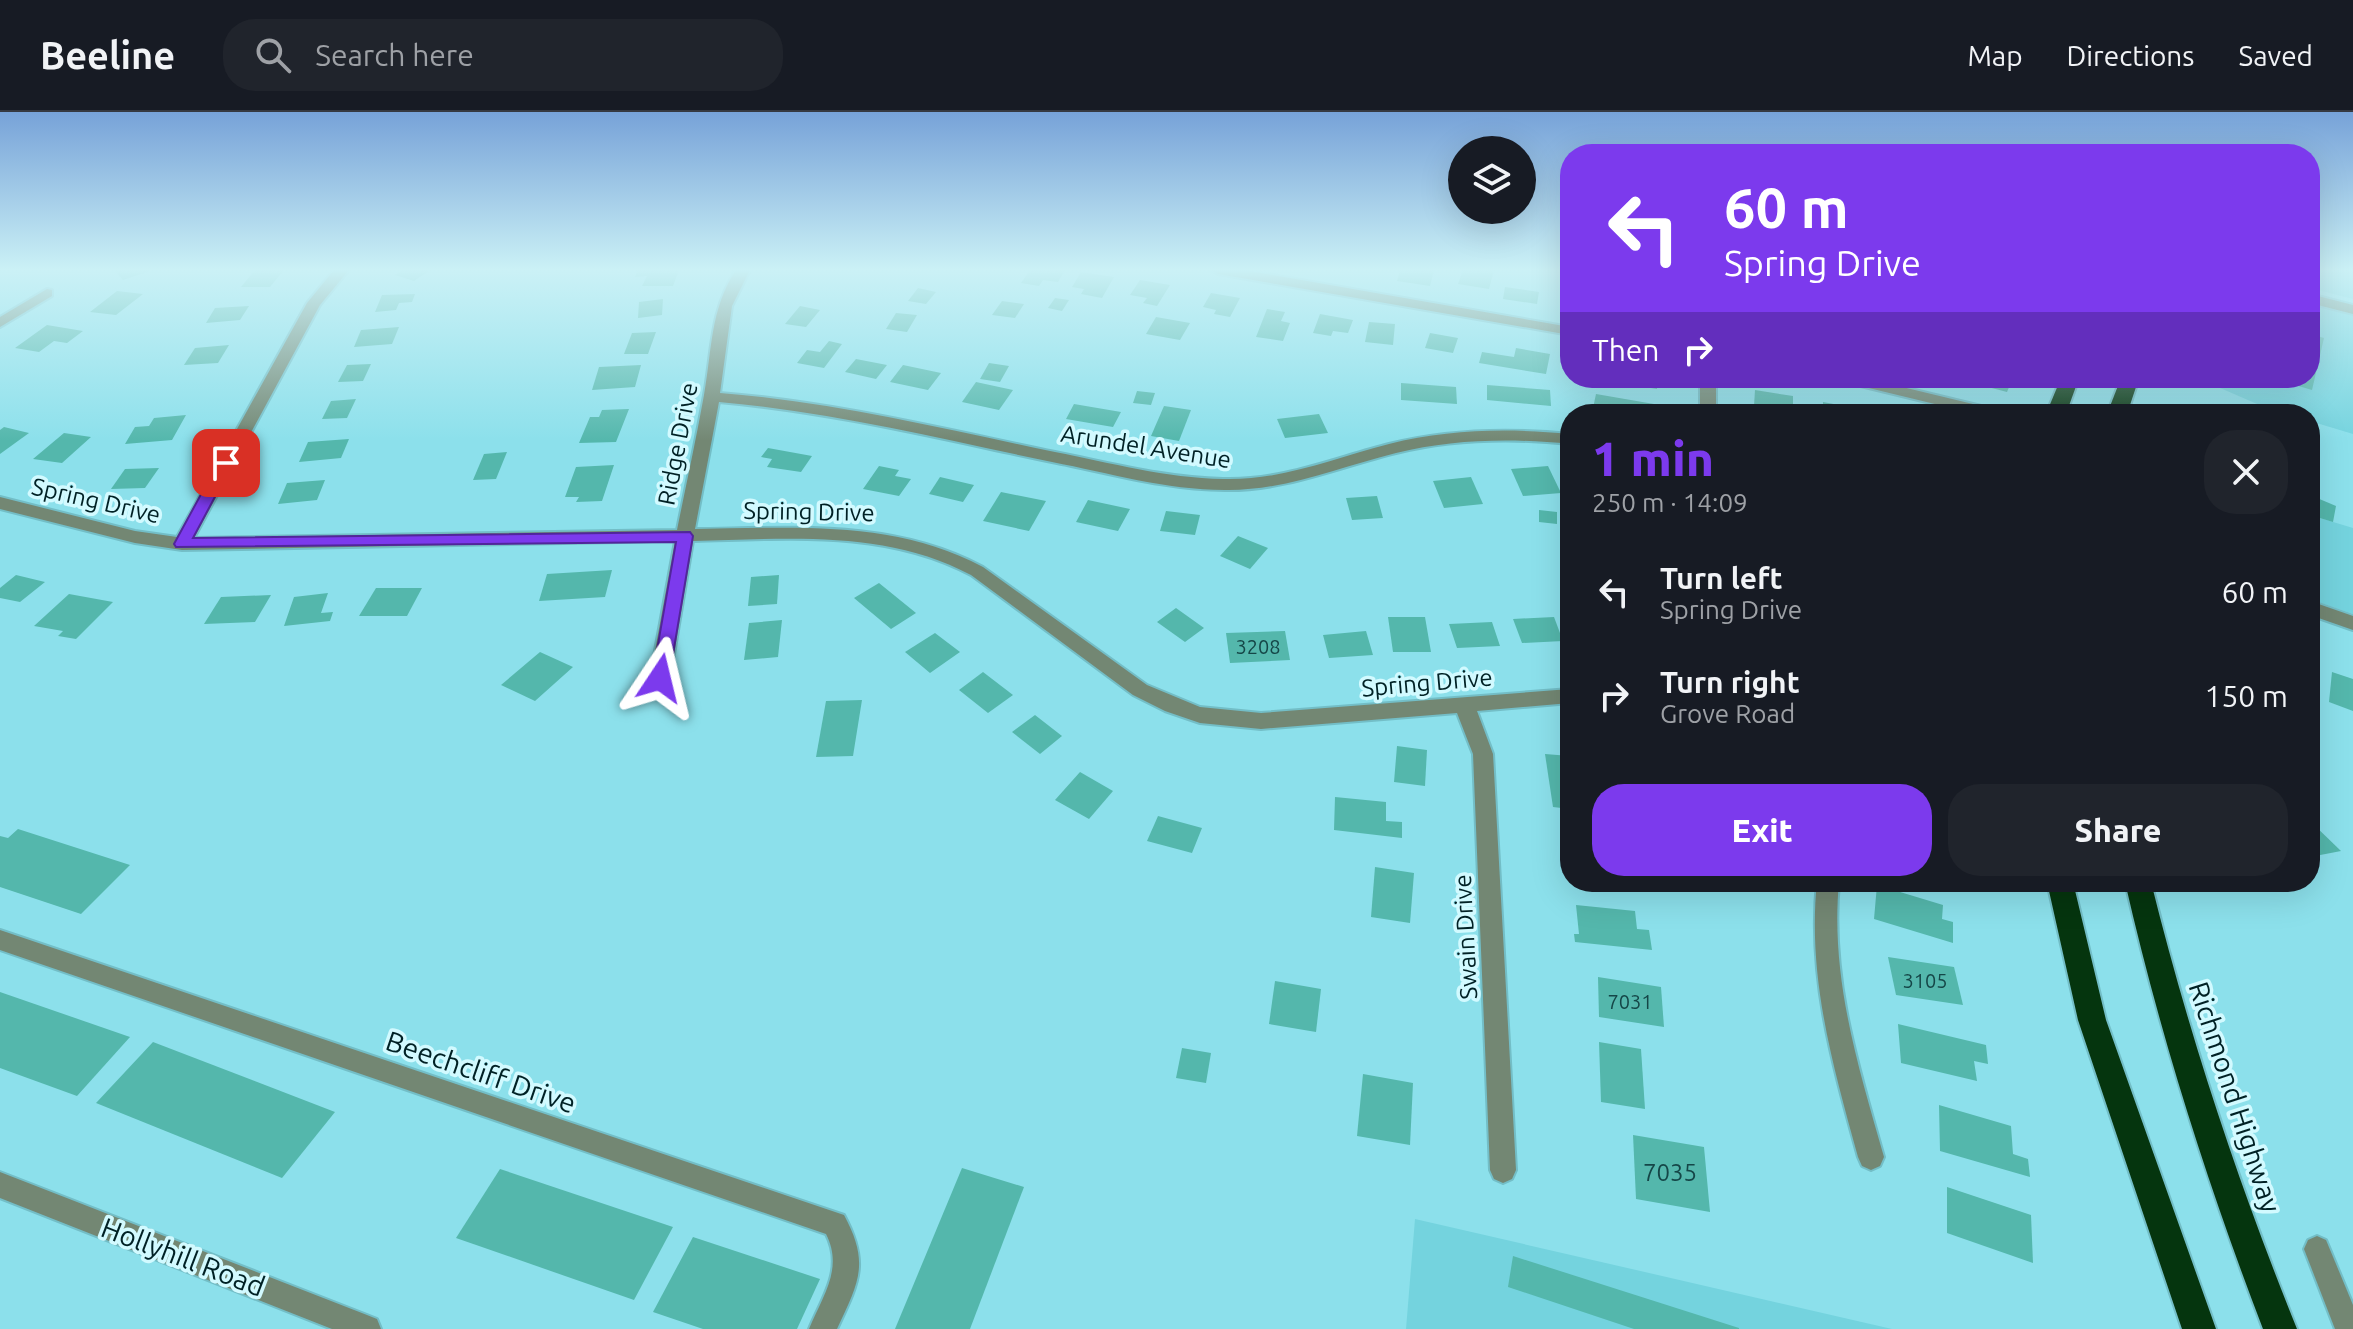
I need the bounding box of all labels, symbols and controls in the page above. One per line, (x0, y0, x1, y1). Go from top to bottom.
search box (223, 19, 783, 91)
icon: search (251, 33, 295, 77)
text: Beeline (40, 34, 175, 76)
text: Search here (315, 38, 474, 72)
text: Map (1967, 40, 2023, 71)
text: Directions (2067, 40, 2194, 71)
text: Saved (2238, 40, 2313, 71)
map controls (1448, 136, 1536, 224)
button: layers (1448, 136, 1536, 224)
icon: left (1592, 176, 1696, 280)
text: 60 m (1724, 176, 1849, 239)
text: Spring Drive (1724, 242, 1921, 283)
icon: right (1676, 328, 1720, 372)
text: Then (1592, 333, 1660, 367)
street label: Ridge Drive (652, 380, 703, 507)
street label: Arundel Avenue (1059, 420, 1233, 473)
pin (192, 429, 260, 497)
button: close (2204, 430, 2288, 514)
text: 1 min (1592, 431, 1714, 485)
icon: arrive (204, 441, 248, 485)
street label: Spring Drive (29, 473, 163, 528)
text: 250 m · 14:09 (1592, 488, 1748, 517)
street label: Spring Drive (743, 497, 875, 526)
text: Turn left (1660, 561, 1782, 595)
icon: left (1592, 570, 1636, 614)
text: 60 m (2221, 575, 2288, 609)
text: Spring Drive (1660, 595, 1802, 624)
house number: 3208 (1235, 635, 1281, 658)
position arrow (618, 636, 702, 720)
street label: Spring Drive (1360, 663, 1494, 702)
text: Turn right (1660, 665, 1800, 699)
icon: right (1592, 674, 1636, 718)
text: 150 m (2204, 679, 2288, 713)
text: Grove Road (1660, 699, 1795, 728)
button: Exit (1592, 784, 1932, 876)
button: Share (1948, 784, 2288, 876)
street label: Swain Drive (1449, 874, 1482, 1000)
house number: 3105 (1902, 969, 1948, 992)
street label: Richmond Highway (2184, 978, 2287, 1216)
house number: 7031 (1607, 990, 1653, 1013)
street label: Beechcliff Drive (382, 1025, 580, 1119)
house number: 7035 (1643, 1159, 1697, 1186)
street label: Hollyhill Road (97, 1211, 269, 1302)

